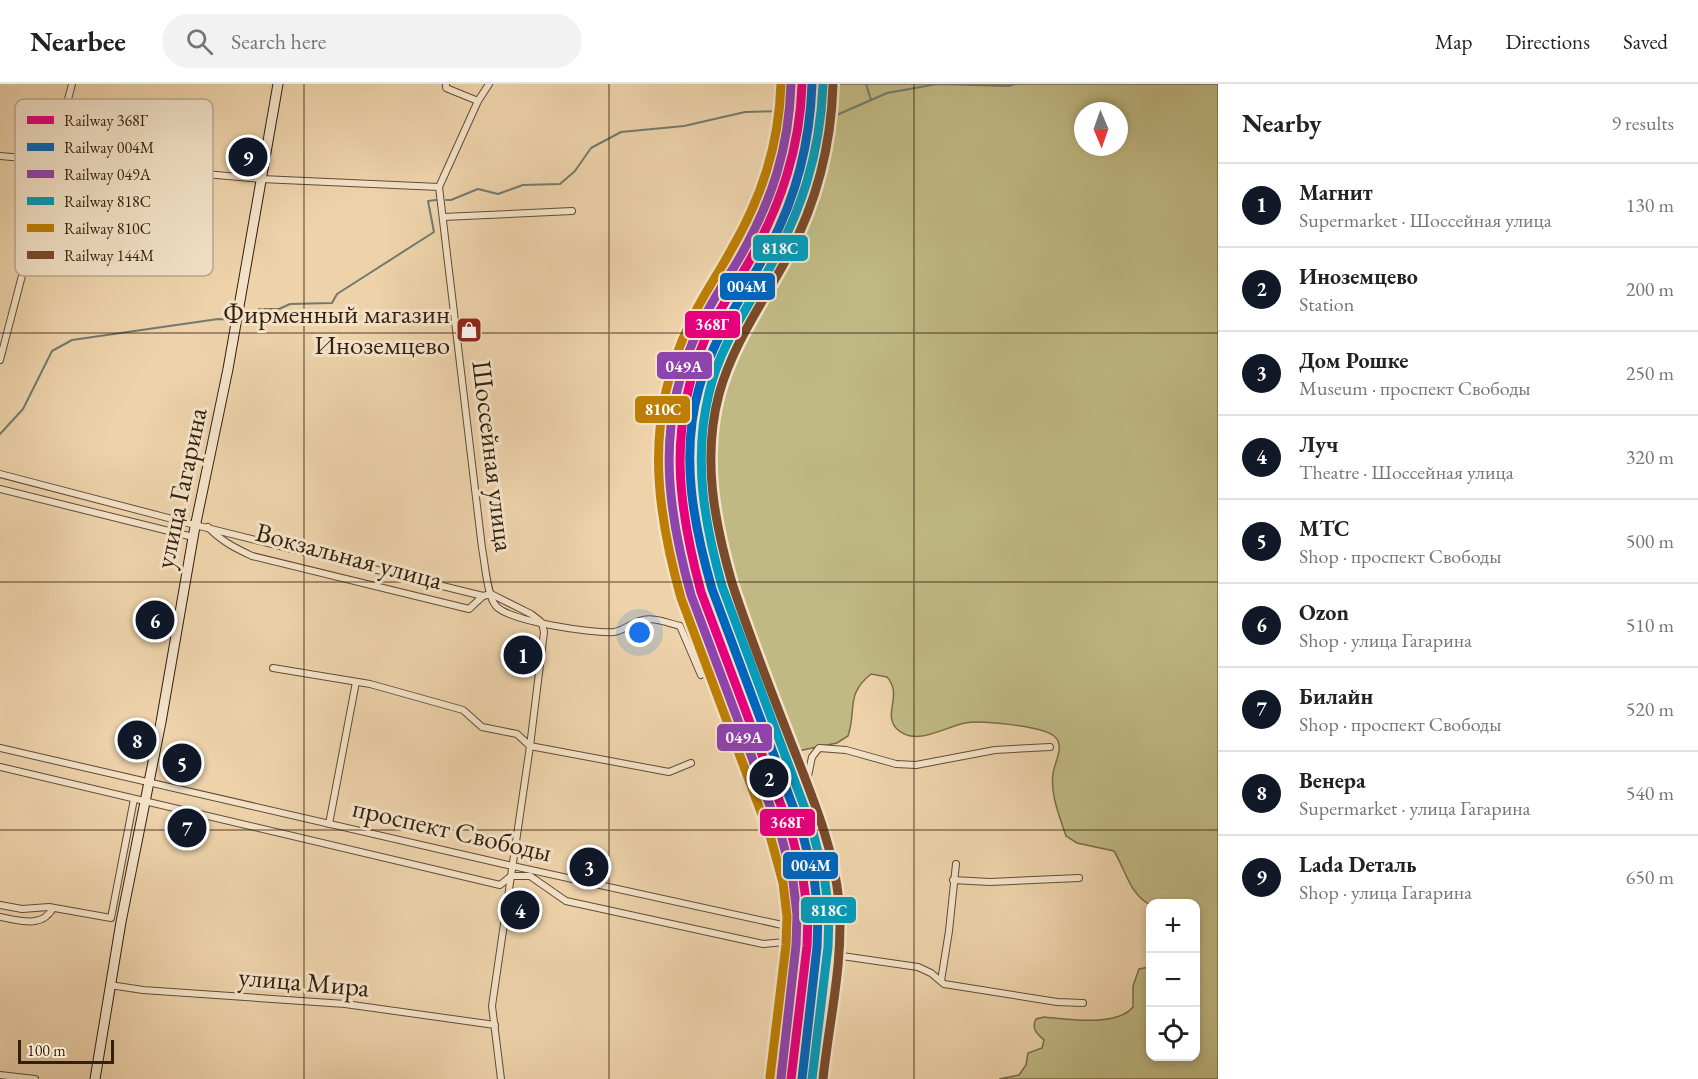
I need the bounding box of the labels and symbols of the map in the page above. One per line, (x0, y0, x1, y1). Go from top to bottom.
legend (15, 99, 213, 276)
north arrow (1074, 102, 1128, 156)
text: Railway 368Г (64, 110, 149, 131)
pin: 9 (228, 134, 268, 180)
text: Railway 004М (64, 137, 154, 158)
text: Railway 049А (64, 164, 152, 185)
text: Railway 818С (64, 191, 151, 212)
text: Railway 810С (64, 218, 151, 239)
line badge: 818С (752, 234, 809, 262)
text: 818С (762, 238, 798, 259)
text: Railway 144М (64, 245, 154, 266)
line badge: 004М (719, 272, 776, 301)
text: 004М (727, 276, 767, 297)
place label: Фирменный магазин Иноземцево (223, 296, 450, 362)
line badge: 368Г (684, 310, 741, 339)
text: 368Г (695, 314, 729, 335)
shop icon: Фирменный магазин Иноземцево (454, 315, 484, 345)
line badge: 049А (656, 351, 713, 380)
text: 049А (666, 356, 703, 377)
street label: Шоссейная улица (464, 358, 523, 554)
line badge: 810С (634, 395, 691, 424)
text: 810С (645, 399, 681, 420)
street label: улица Гагарина (146, 404, 215, 572)
street label: Вокзальная улица (252, 514, 447, 597)
pin: 6 (136, 598, 174, 642)
your location (625, 618, 654, 647)
pin: 1 (504, 632, 542, 678)
pin: 8 (118, 718, 156, 762)
line badge: 049А (716, 723, 773, 752)
text: 049А (726, 727, 763, 748)
pin: 5 (162, 740, 201, 786)
pin: 2 (750, 756, 788, 800)
street label: проспект Свободы (349, 790, 555, 869)
pin: 7 (168, 806, 207, 850)
line badge: 368Г (759, 808, 816, 837)
text: 368Г (770, 812, 804, 833)
pin: 3 (570, 844, 608, 890)
line badge: 004М (782, 851, 839, 880)
text: 004М (791, 855, 831, 876)
pin: 4 (500, 888, 540, 932)
line badge: 818С (800, 896, 857, 924)
text: 818С (811, 900, 847, 921)
street label: улица Мира (237, 958, 371, 1005)
scale bar (18, 1037, 114, 1064)

